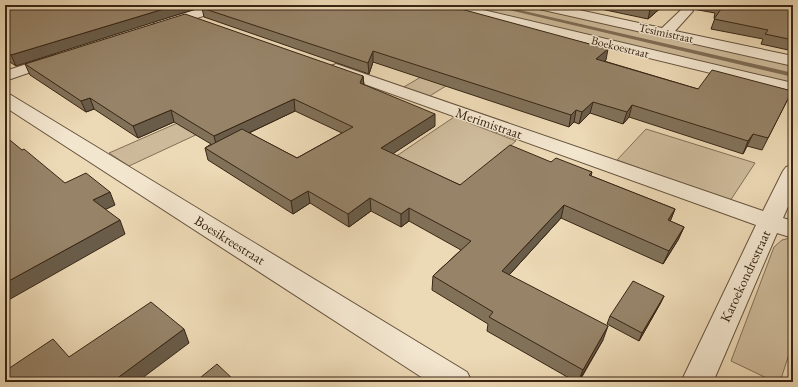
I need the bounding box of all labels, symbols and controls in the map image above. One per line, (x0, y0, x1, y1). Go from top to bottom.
street label: Tesimistraat (637, 19, 695, 47)
street label: Boekoestraat (589, 32, 651, 62)
street label: Merimistraat (453, 103, 525, 143)
street label: Boesikreestraat (191, 211, 269, 269)
street label: Karoekondrestraat (716, 227, 774, 325)

